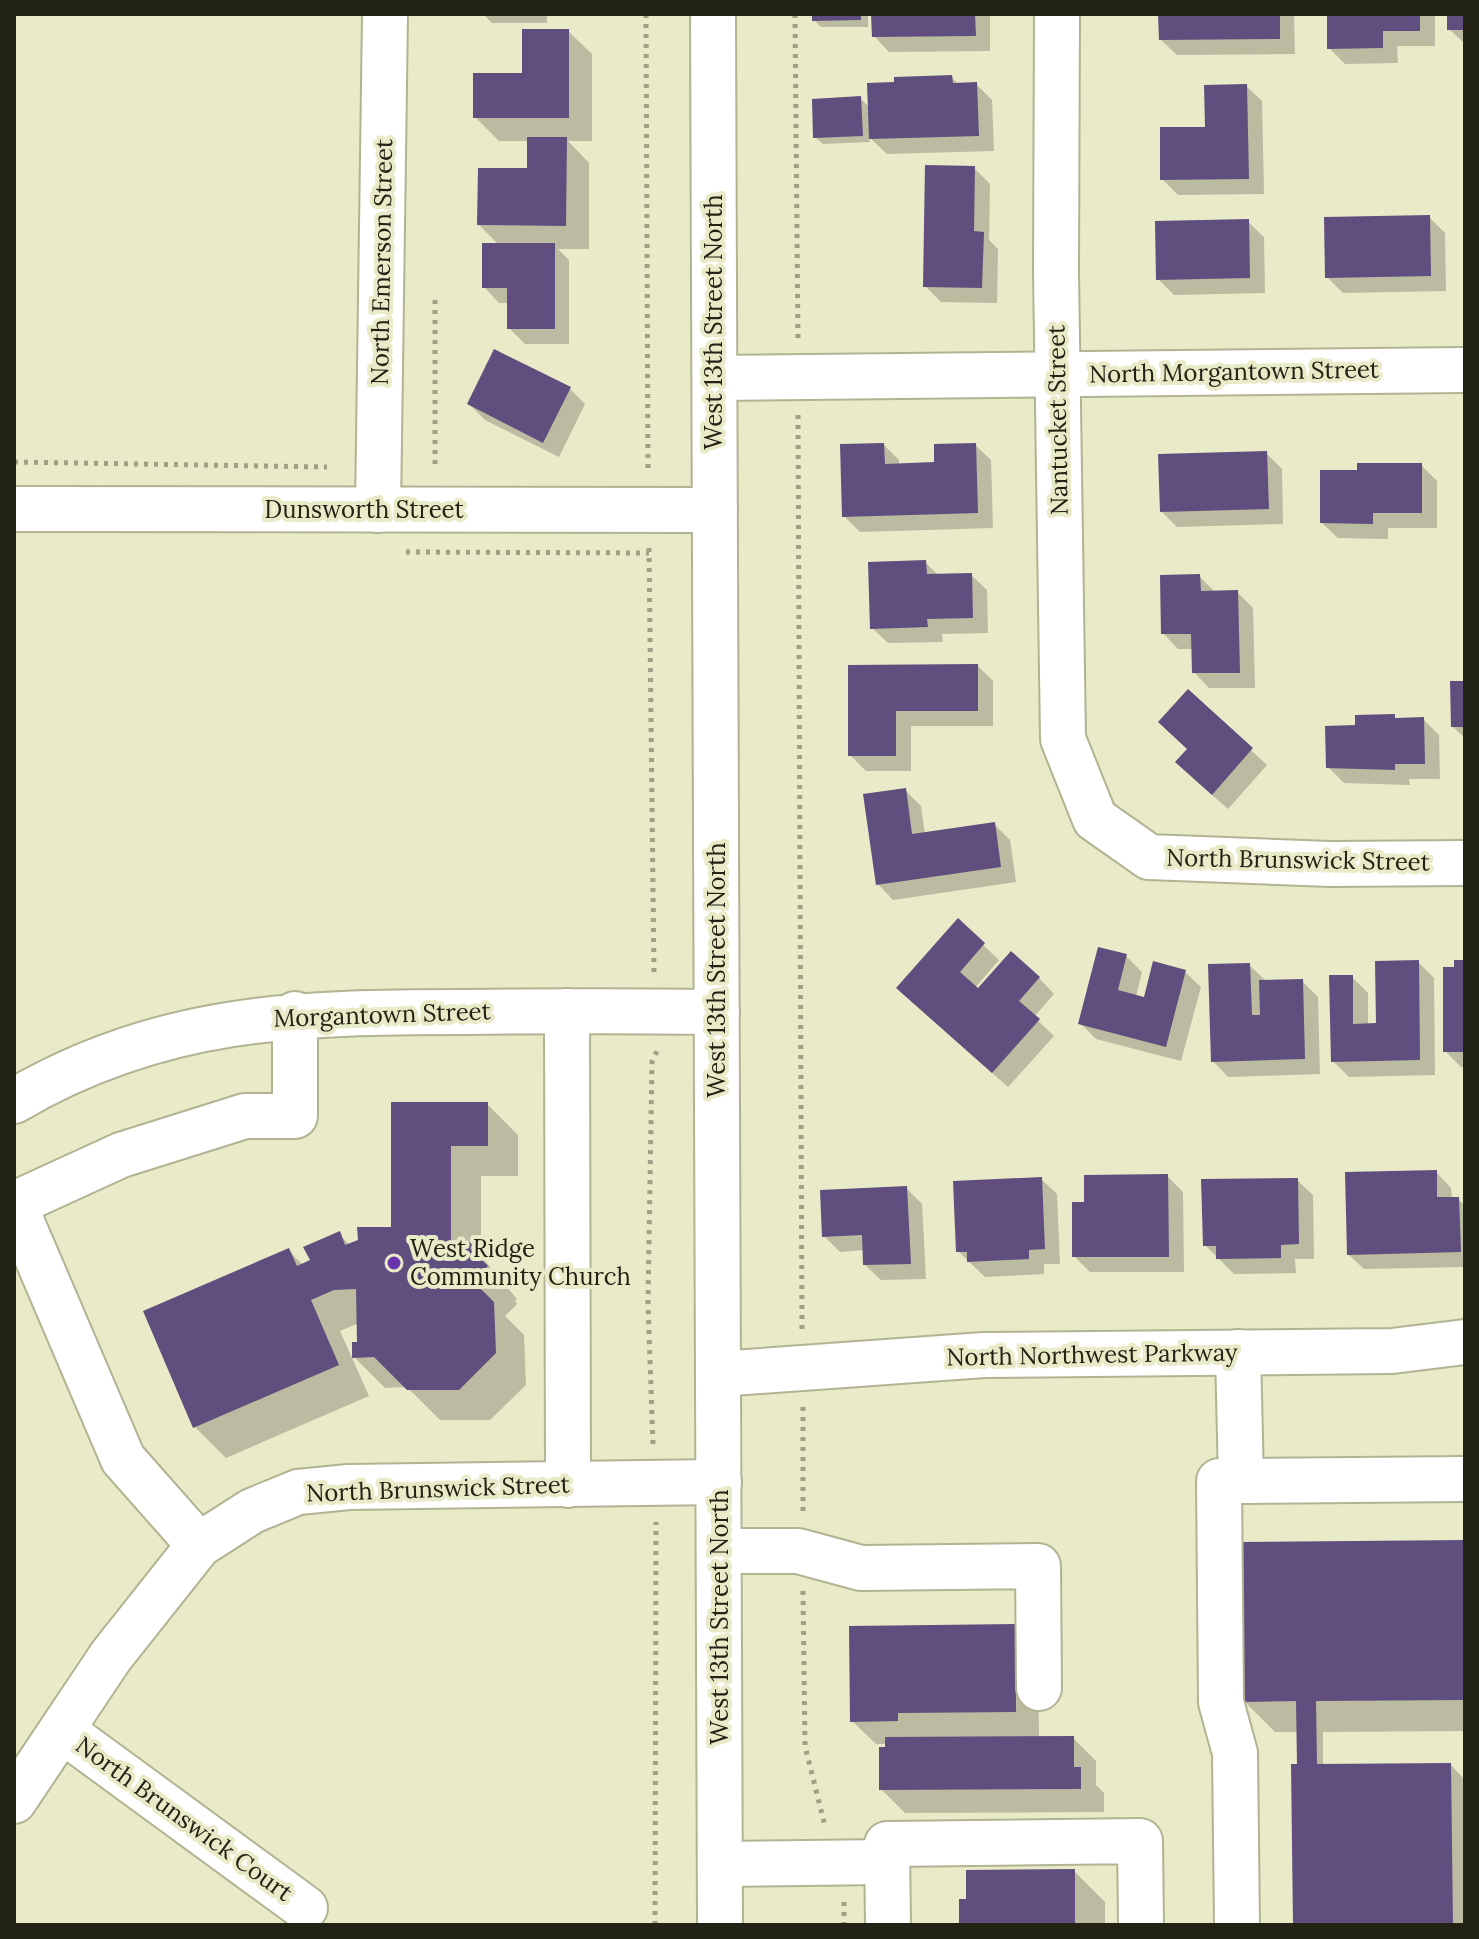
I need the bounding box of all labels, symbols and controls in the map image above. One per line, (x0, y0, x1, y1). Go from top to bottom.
street label: North Emerson Street (364, 138, 399, 385)
street label: West 13th Street North (698, 194, 729, 450)
street label: Nantucket Street (1040, 324, 1075, 516)
street label: North Morgantown Street (1089, 353, 1380, 390)
street label: Dunsworth Street (264, 494, 464, 525)
street label: West 13th Street North (701, 842, 732, 1098)
street label: North Brunswick Street (1166, 842, 1431, 877)
street label: Morgantown Street (273, 995, 492, 1034)
place label: West Ridge Community Church (410, 1233, 631, 1292)
marker: West Ridge Community Church (385, 1254, 403, 1272)
street label: North Northwest Parkway (946, 1336, 1238, 1373)
street label: North Brunswick Street (306, 1468, 571, 1509)
street label: West 13th Street North (704, 1489, 735, 1745)
street label: North Brunswick Court (70, 1729, 299, 1908)

